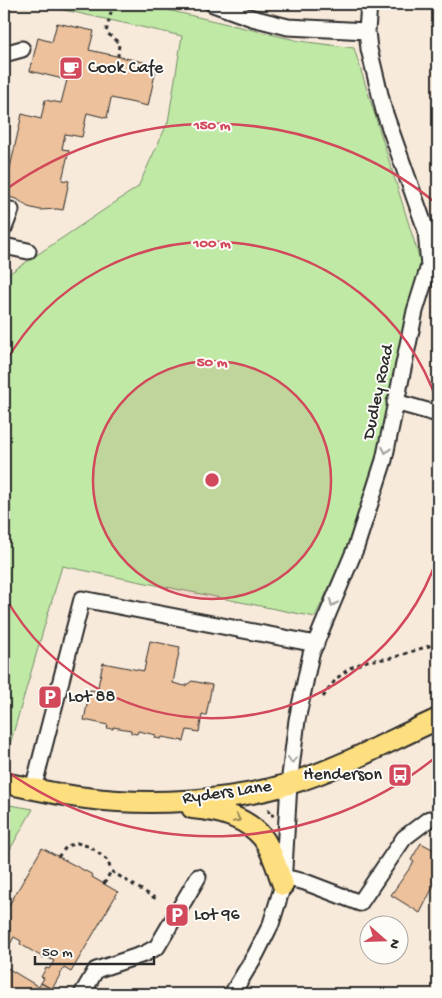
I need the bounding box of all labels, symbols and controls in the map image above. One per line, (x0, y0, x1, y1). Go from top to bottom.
cafe icon: Cook Cafe (58, 55, 84, 81)
place label: Cook Cafe (88, 58, 164, 79)
text: 150 m (193, 117, 231, 135)
text: 100 m (192, 235, 231, 253)
street label: Dudley Road (358, 341, 400, 442)
text: 50 m (197, 354, 228, 372)
one-way arrow (381, 446, 392, 455)
centre of rings (203, 471, 221, 489)
one-way arrow (328, 598, 339, 607)
parking icon: Lot 88 (37, 684, 63, 710)
place label: Lot 88 (68, 687, 115, 708)
one-way arrow (287, 755, 297, 764)
bus stop icon: Henderson (387, 762, 413, 788)
place label: Henderson (303, 765, 382, 786)
street label: Ryders Lane (181, 776, 274, 810)
one-way arrow (232, 813, 241, 823)
parking icon: Lot 96 (164, 902, 190, 928)
place label: Lot 96 (194, 905, 241, 926)
north arrow (360, 916, 410, 966)
scale bar (35, 933, 154, 965)
text: N (384, 936, 403, 951)
text: 50 m (42, 944, 73, 962)

